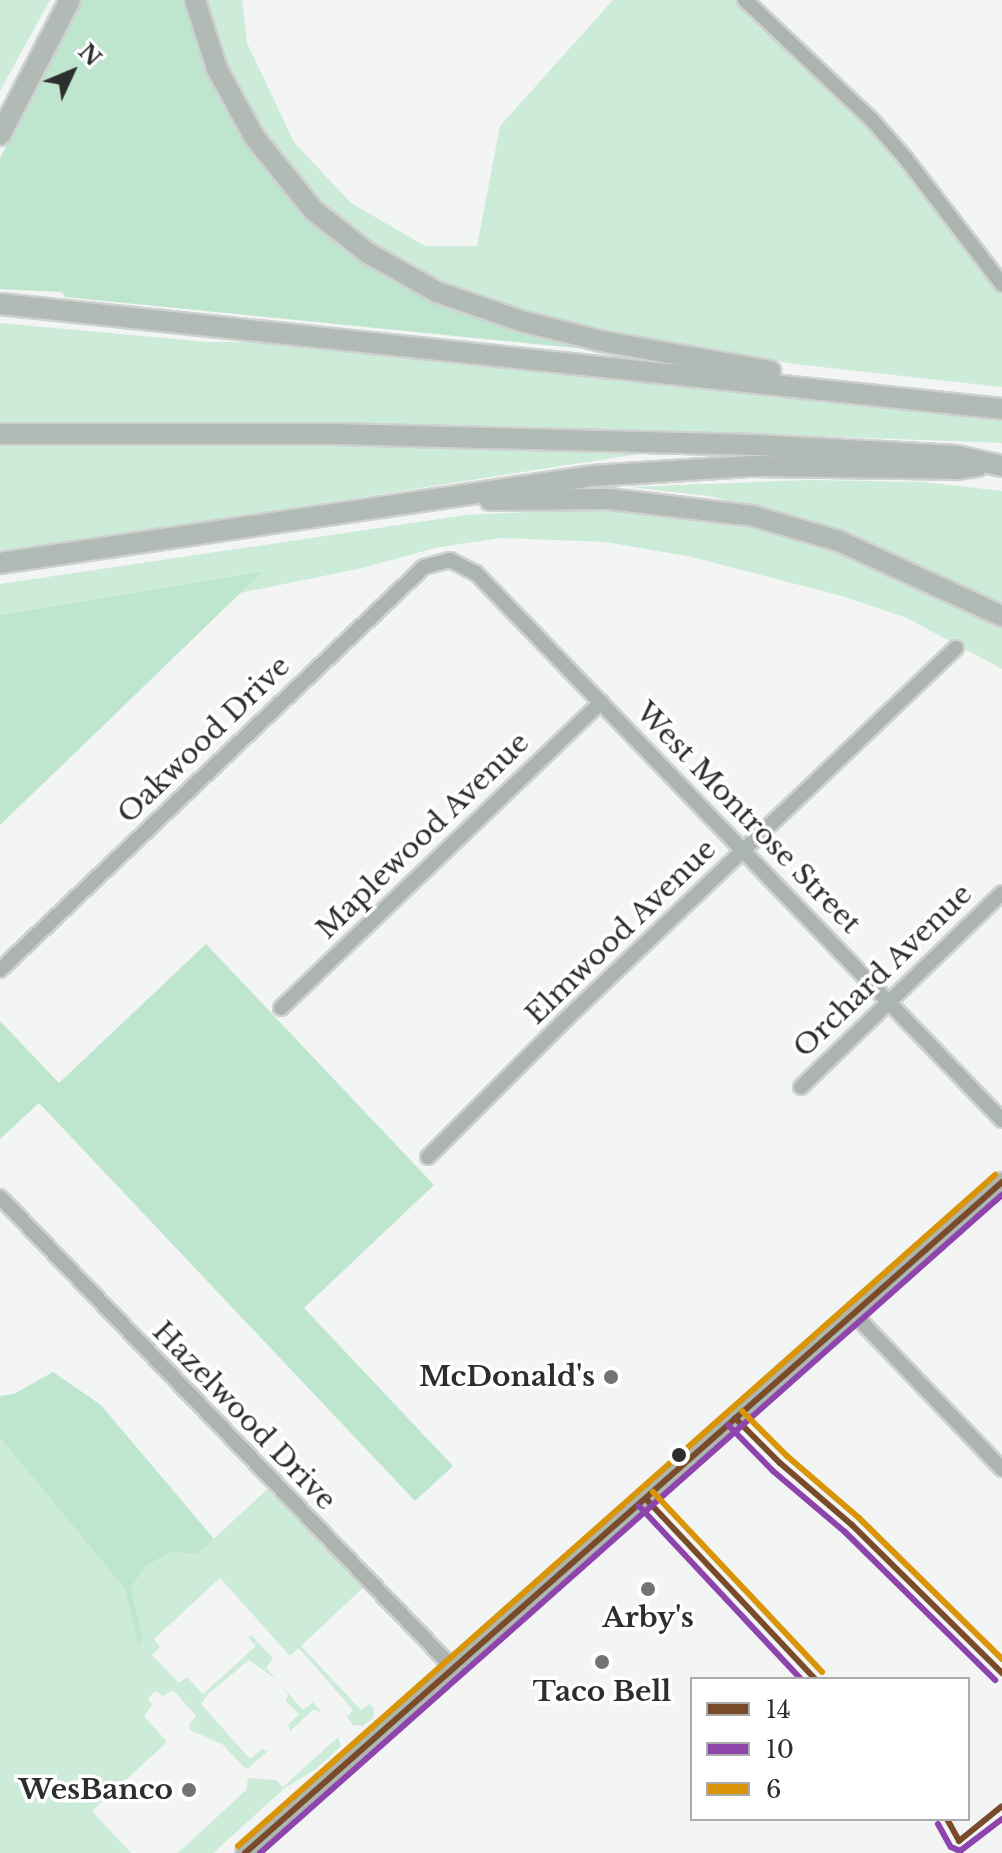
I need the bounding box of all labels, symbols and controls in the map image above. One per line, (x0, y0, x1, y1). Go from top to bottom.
north arrow (32, 32, 112, 112)
text: N (73, 38, 107, 72)
street label: Oakwood Drive (111, 649, 297, 831)
street label: West Montrose Street (629, 695, 867, 941)
street label: Maplewood Avenue (309, 725, 537, 947)
street label: Elmwood Avenue (519, 832, 723, 1032)
street label: Orchard Avenue (786, 877, 980, 1065)
street label: Hazelwood Drive (145, 1315, 343, 1517)
place label: McDonald's (419, 1360, 595, 1394)
marker: McDonald's (602, 1368, 620, 1386)
unlabelled marker (671, 1447, 687, 1463)
marker: Arby's (639, 1580, 657, 1598)
place label: Arby's (602, 1601, 694, 1635)
marker: Taco Bell (593, 1653, 611, 1671)
place label: Taco Bell (533, 1675, 671, 1709)
legend (690, 1677, 970, 1821)
text: 14 (766, 1695, 791, 1724)
text: 10 (766, 1735, 794, 1764)
place label: WesBanco (18, 1773, 173, 1807)
text: 6 (766, 1775, 781, 1804)
marker: WesBanco (180, 1781, 198, 1799)

